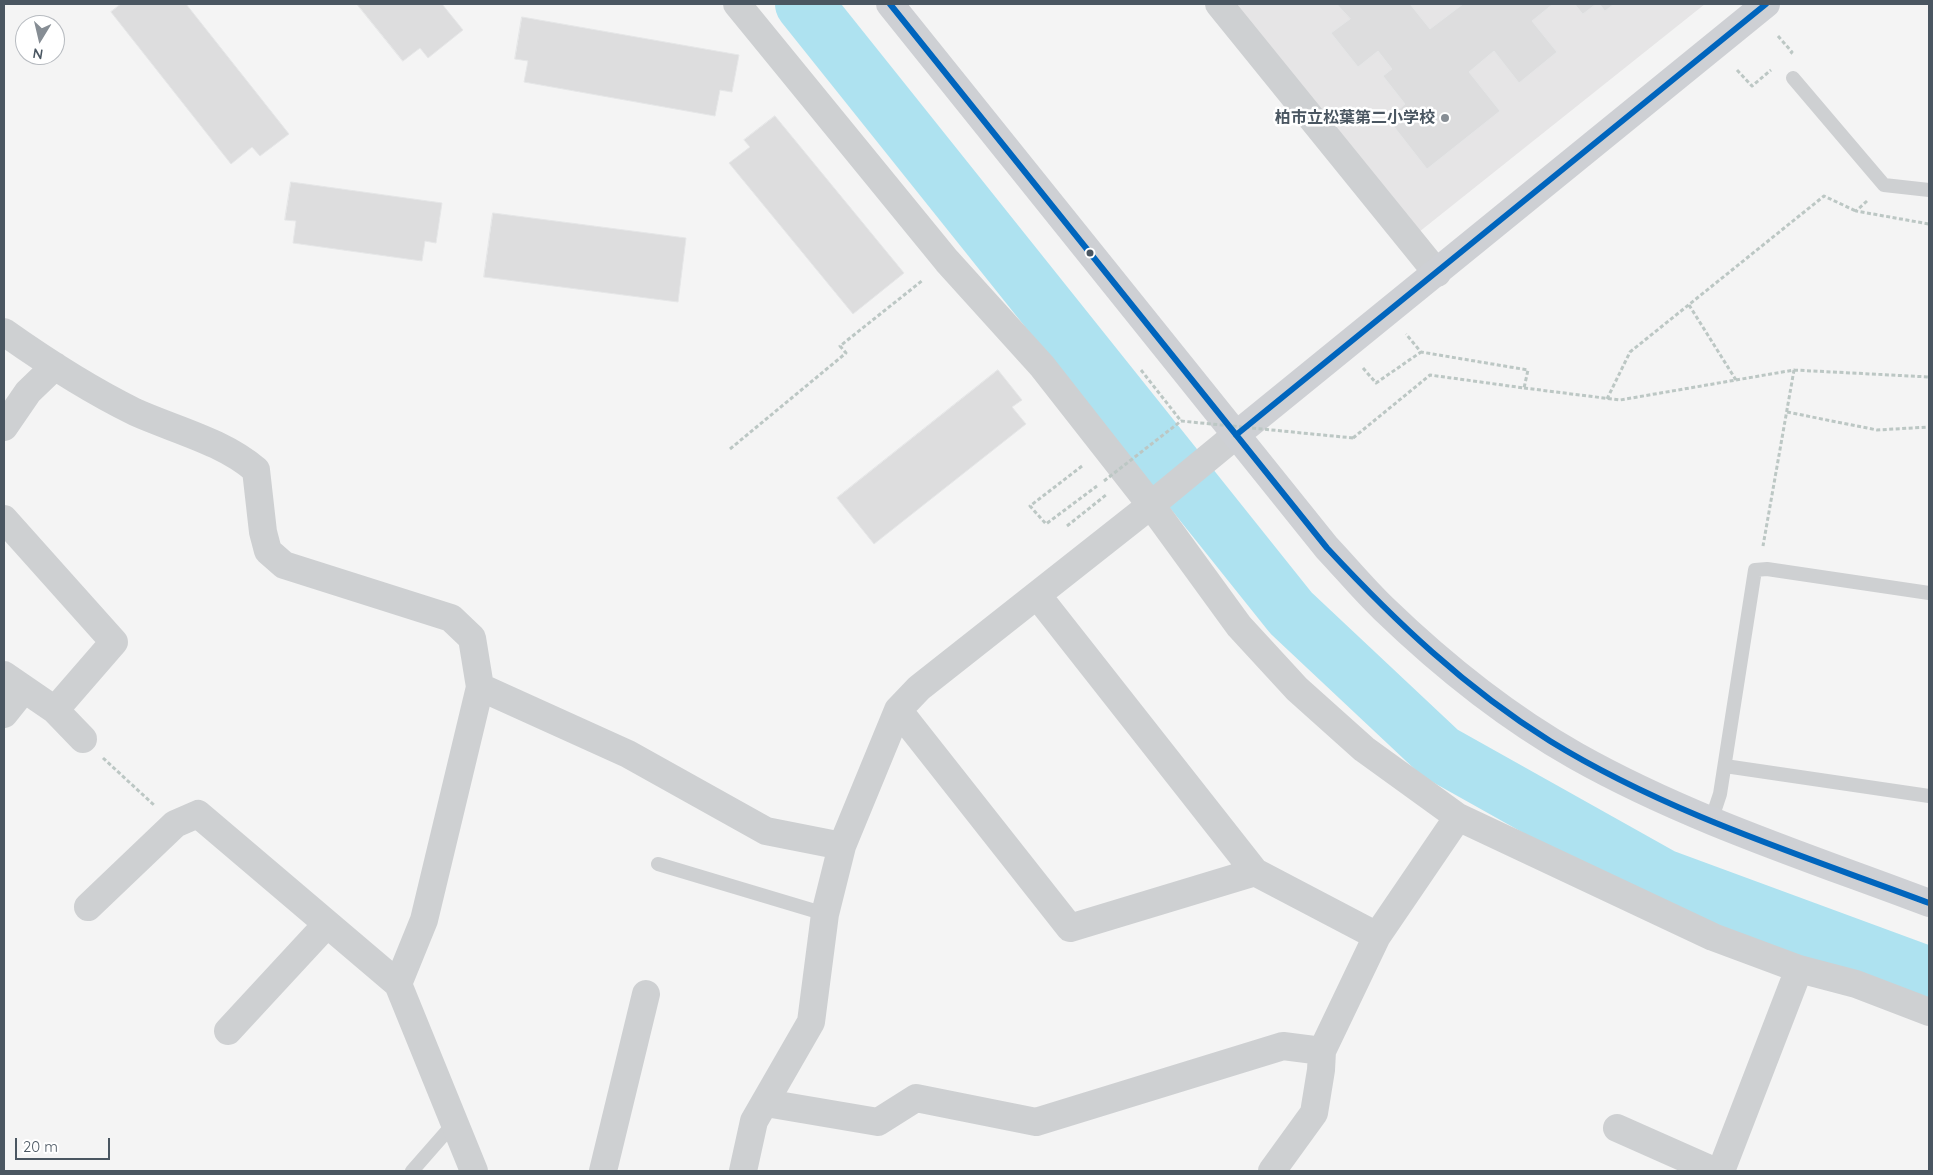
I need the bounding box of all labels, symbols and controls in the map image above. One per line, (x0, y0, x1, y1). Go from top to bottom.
north arrow (15, 15, 65, 65)
text: N (31, 44, 44, 64)
place label: 柏市立松葉第二小学校 (1275, 108, 1435, 128)
marker: 柏市立松葉第二小学校 (1439, 112, 1451, 124)
unlabelled marker (1085, 248, 1095, 258)
scale bar (18, 1128, 112, 1160)
text: 20 m (23, 1137, 58, 1156)

